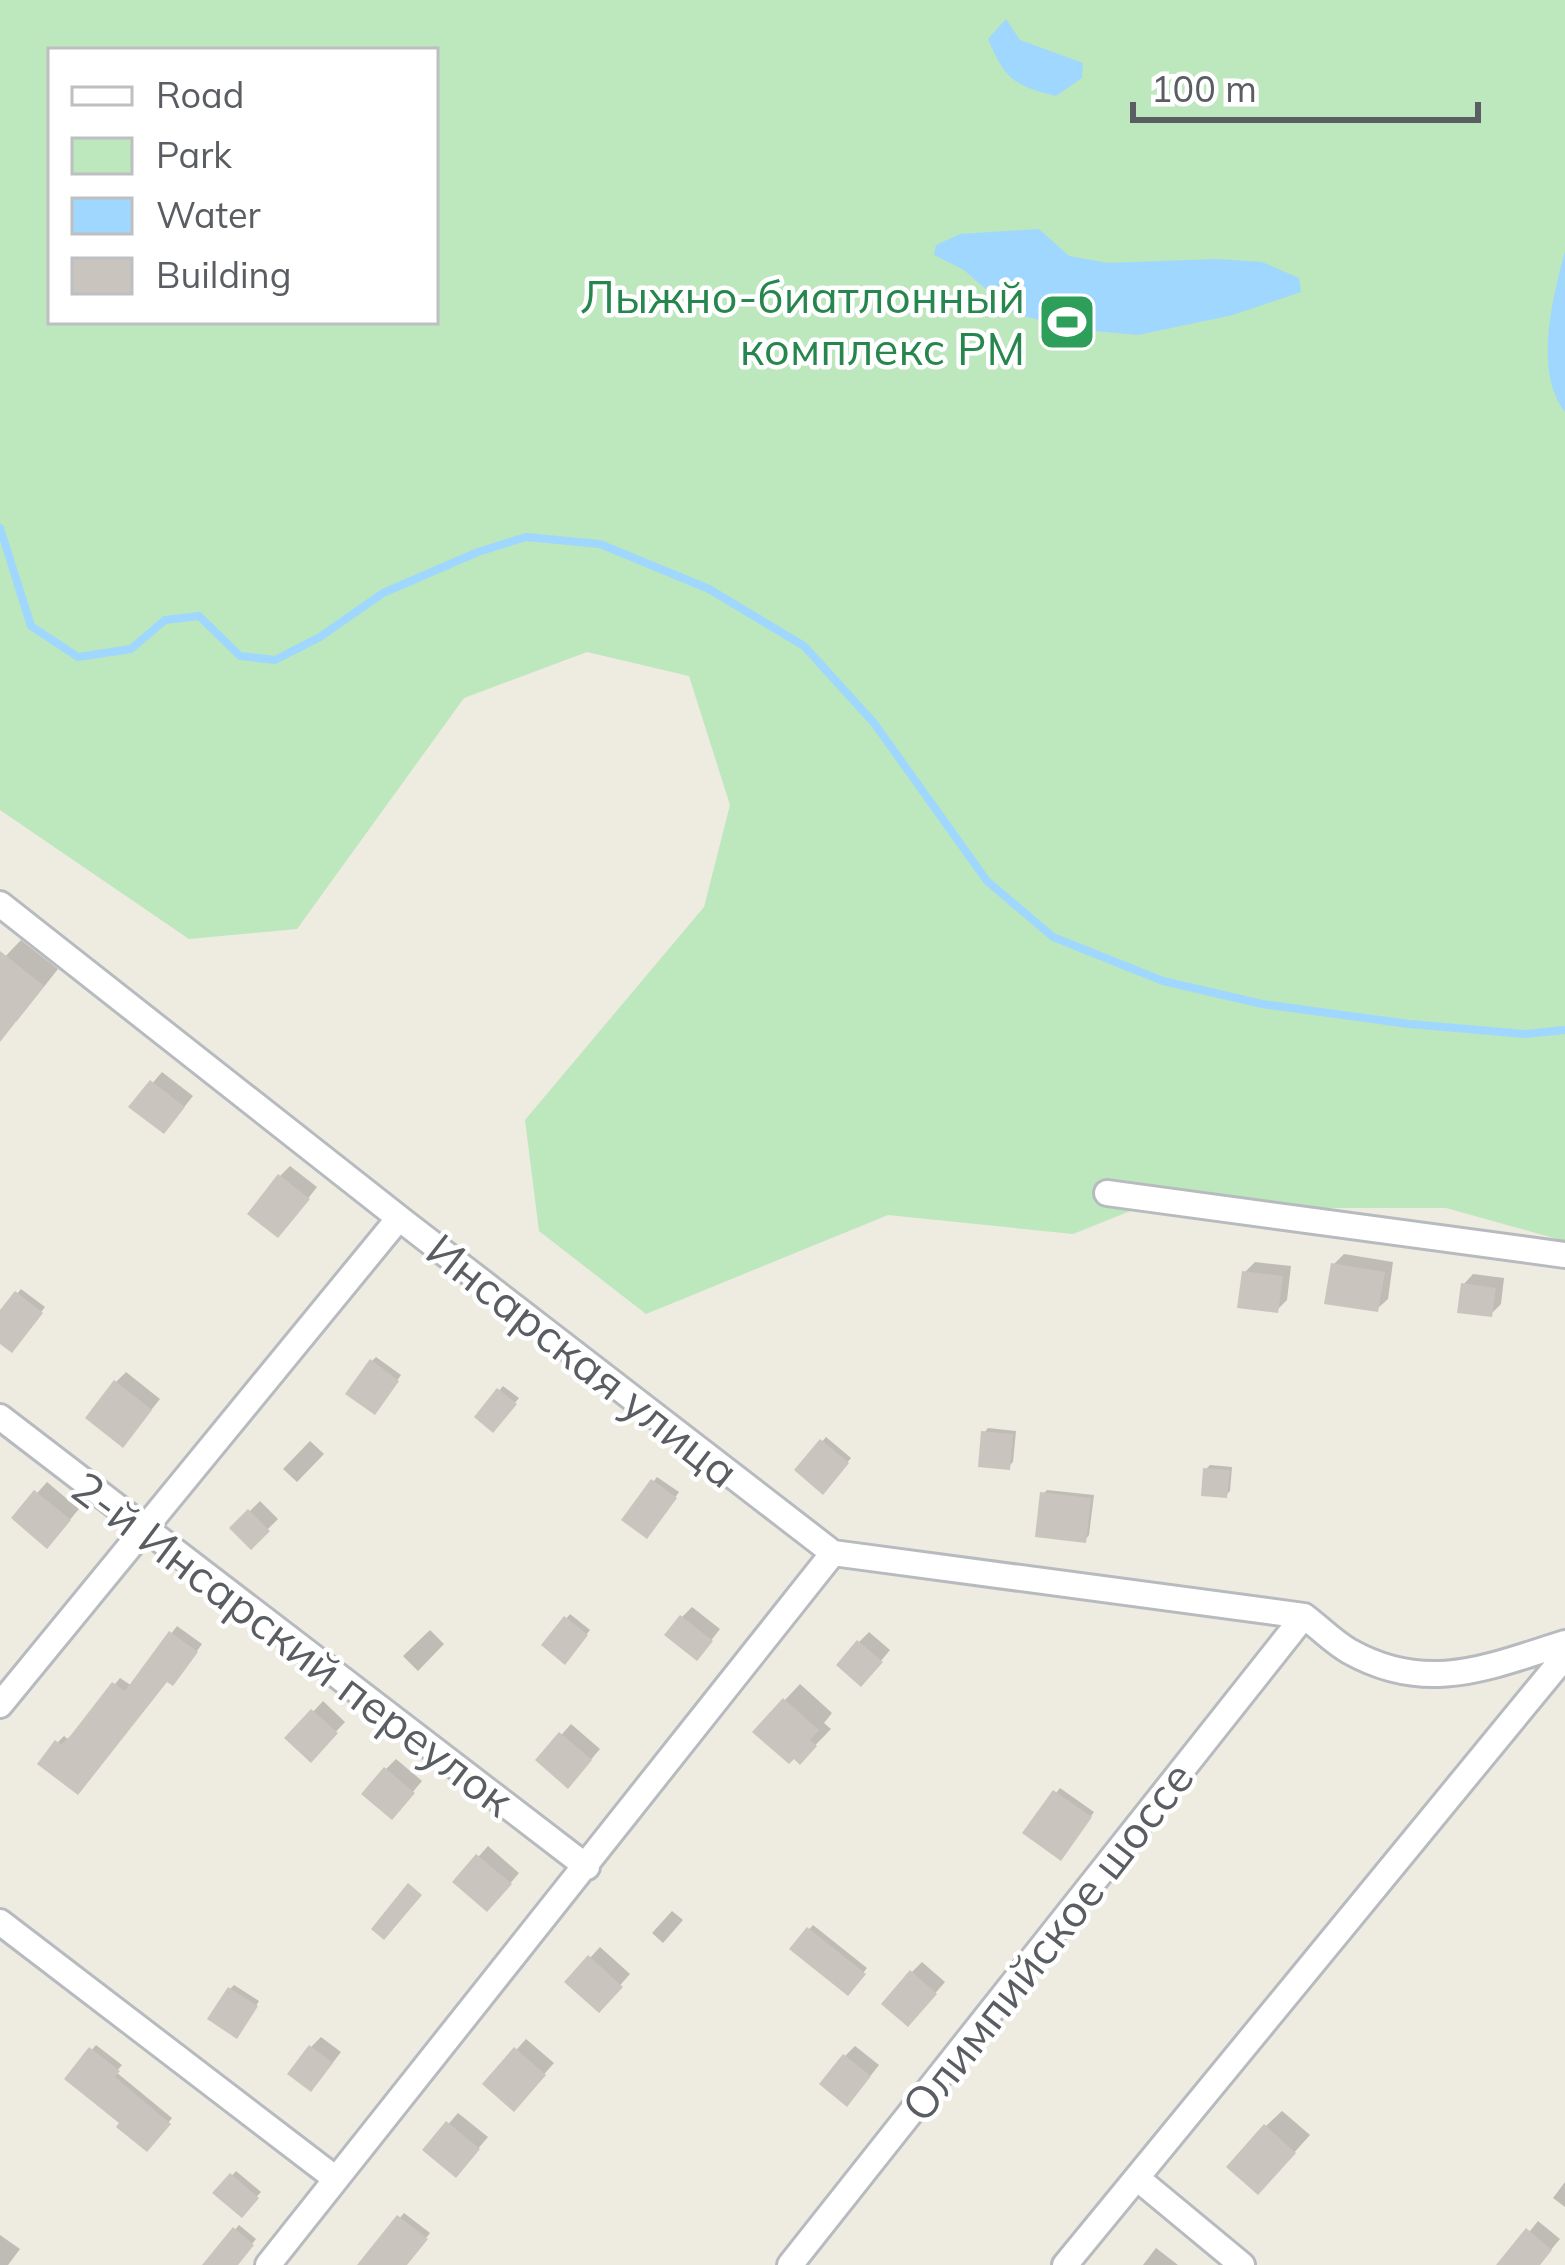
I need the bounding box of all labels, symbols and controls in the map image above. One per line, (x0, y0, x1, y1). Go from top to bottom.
legend (48, 48, 438, 324)
scale bar (1133, 48, 1478, 122)
text: 100 m (1151, 66, 1257, 111)
text: Road (156, 72, 244, 117)
text: Park (156, 132, 232, 177)
text: Water (156, 192, 261, 237)
text: Building (156, 252, 291, 297)
place label: Лыжно-биатлонный комплекс РМ (580, 268, 1025, 376)
sports icon: Лыжно-биатлонный комплекс РМ (1036, 291, 1098, 353)
street label: Инсарская улица (416, 1221, 750, 1499)
street label: 2-й Инсарский переулок (61, 1459, 526, 1828)
street label: Олимпийское шоссе (889, 1750, 1205, 2132)

